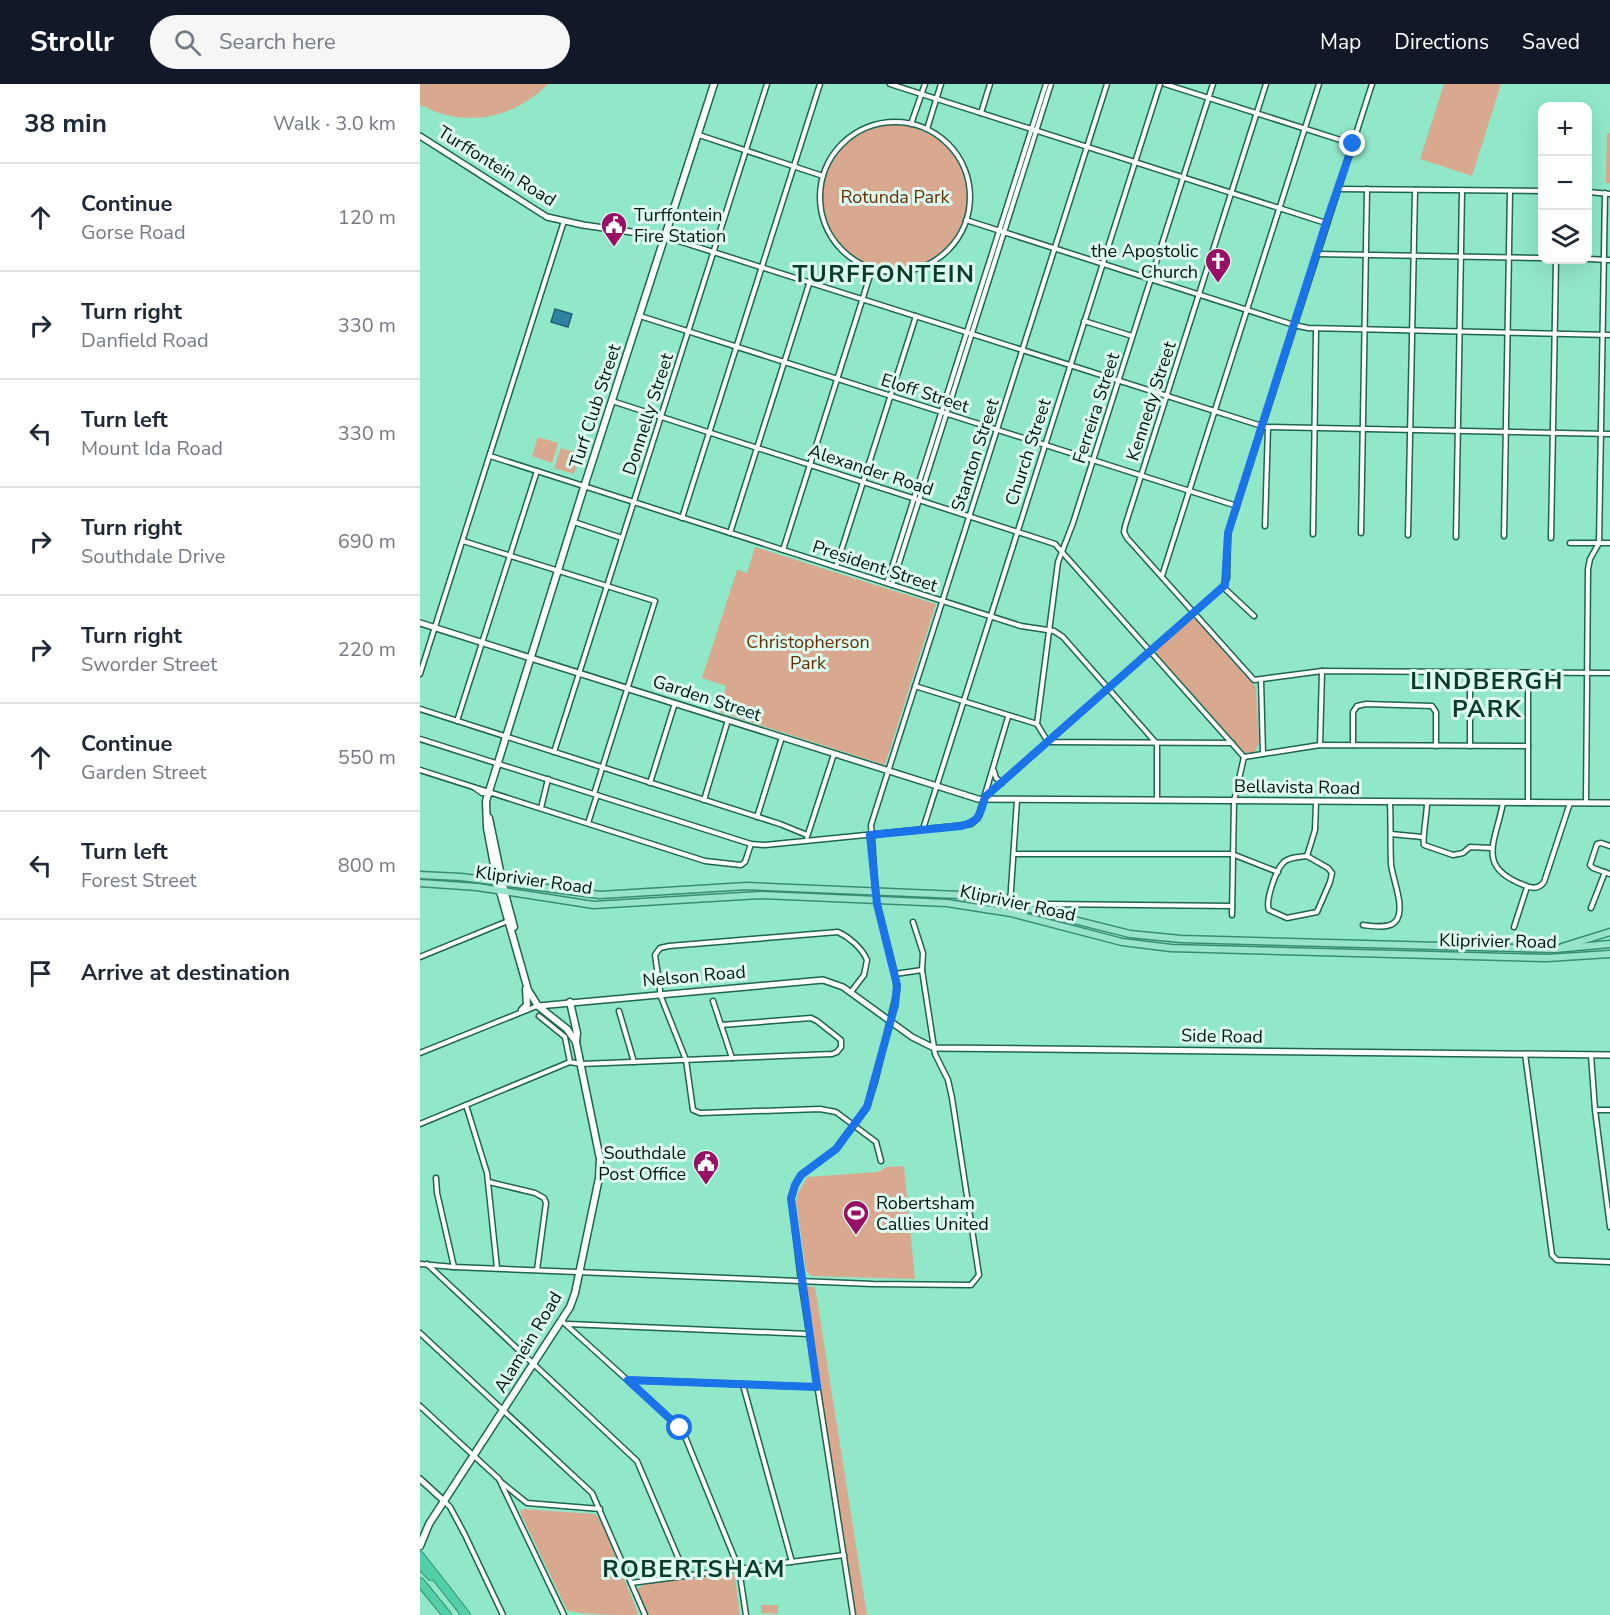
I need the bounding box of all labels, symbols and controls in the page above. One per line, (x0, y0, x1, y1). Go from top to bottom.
search box (150, 15, 570, 69)
text: Strollr (30, 23, 114, 61)
icon: search (171, 26, 204, 59)
text: Search here (219, 27, 336, 57)
text: Map (1320, 28, 1361, 56)
text: Directions (1394, 28, 1489, 56)
text: Saved (1522, 28, 1580, 56)
map controls (1538, 102, 1592, 264)
button: + (1538, 102, 1592, 156)
text: 38 min (24, 106, 107, 141)
text: Walk · 3.0 km (273, 110, 396, 137)
street label: Turffontein Road (433, 120, 561, 212)
route end (1339, 130, 1365, 156)
button: − (1538, 156, 1592, 210)
park label: Rotunda Park (841, 185, 950, 209)
text: Continue (81, 189, 172, 219)
icon: ahead (24, 201, 57, 234)
place label: Turffontein Fire Station (634, 203, 726, 248)
text: 120 m (338, 204, 396, 231)
public building icon: Turffontein Fire Station (599, 210, 629, 248)
button: layers (1538, 210, 1592, 264)
text: Gorse Road (81, 219, 186, 246)
place label: the Apostolic Church (1091, 239, 1198, 284)
church icon: the Apostolic Church (1203, 246, 1233, 284)
district label: TURFFONTEIN (793, 258, 975, 290)
text: Turn right (81, 297, 182, 327)
icon: right (24, 309, 57, 342)
text: 330 m (338, 312, 396, 339)
text: Danfield Road (81, 327, 209, 354)
street label: Kennedy Street (1120, 338, 1182, 464)
street label: Turf Club Street (564, 340, 627, 471)
street label: Donnelly Street (617, 349, 679, 478)
street label: Ferreira Street (1067, 349, 1125, 467)
street label: Eloff Street (878, 368, 973, 419)
street label: Stanton Street (945, 395, 1005, 514)
street label: Church Street (999, 395, 1057, 509)
text: Turn left (81, 405, 168, 435)
icon: left (24, 417, 57, 450)
text: 330 m (338, 420, 396, 447)
text: Mount Ida Road (81, 435, 223, 462)
street label: Alexander Road (805, 438, 937, 502)
text: Turn right (81, 513, 182, 543)
icon: right (24, 525, 57, 558)
text: 690 m (338, 528, 396, 555)
street label: President Street (809, 534, 941, 598)
text: Southdale Drive (81, 543, 225, 570)
text: Turn right (81, 621, 182, 651)
park label: Christopherson Park (746, 630, 870, 675)
icon: right (24, 633, 57, 666)
text: 220 m (338, 636, 396, 663)
text: Sworder Street (81, 651, 217, 678)
district label: LINDBERGH PARK (1410, 665, 1564, 725)
street label: Garden Street (650, 669, 765, 727)
text: Continue (81, 729, 172, 759)
icon: ahead (24, 741, 57, 774)
text: 550 m (338, 744, 396, 771)
text: Garden Street (81, 759, 207, 786)
street label: Bellavista Road (1234, 774, 1360, 800)
text: Turn left (81, 837, 168, 867)
icon: left (24, 849, 57, 882)
text: 800 m (338, 852, 396, 879)
street label: Kliprivier Road (474, 860, 594, 900)
text: Forest Street (81, 867, 197, 894)
street label: Kliprivier Road (958, 879, 1078, 927)
street label: Kliprivier Road (1439, 928, 1557, 954)
icon: arrive (24, 957, 57, 990)
text: Arrive at destination (81, 958, 290, 988)
street label: Nelson Road (641, 960, 747, 992)
street label: Side Road (1181, 1023, 1263, 1049)
place label: Southdale Post Office (598, 1141, 686, 1186)
public building icon: Southdale Post Office (691, 1148, 721, 1186)
place label: Robertsham Callies United (876, 1191, 989, 1236)
sports icon: Robertsham Callies United (841, 1198, 871, 1236)
street label: Alamein Road (488, 1287, 568, 1397)
route start (666, 1414, 692, 1440)
district label: ROBERTSHAM (602, 1553, 786, 1585)

